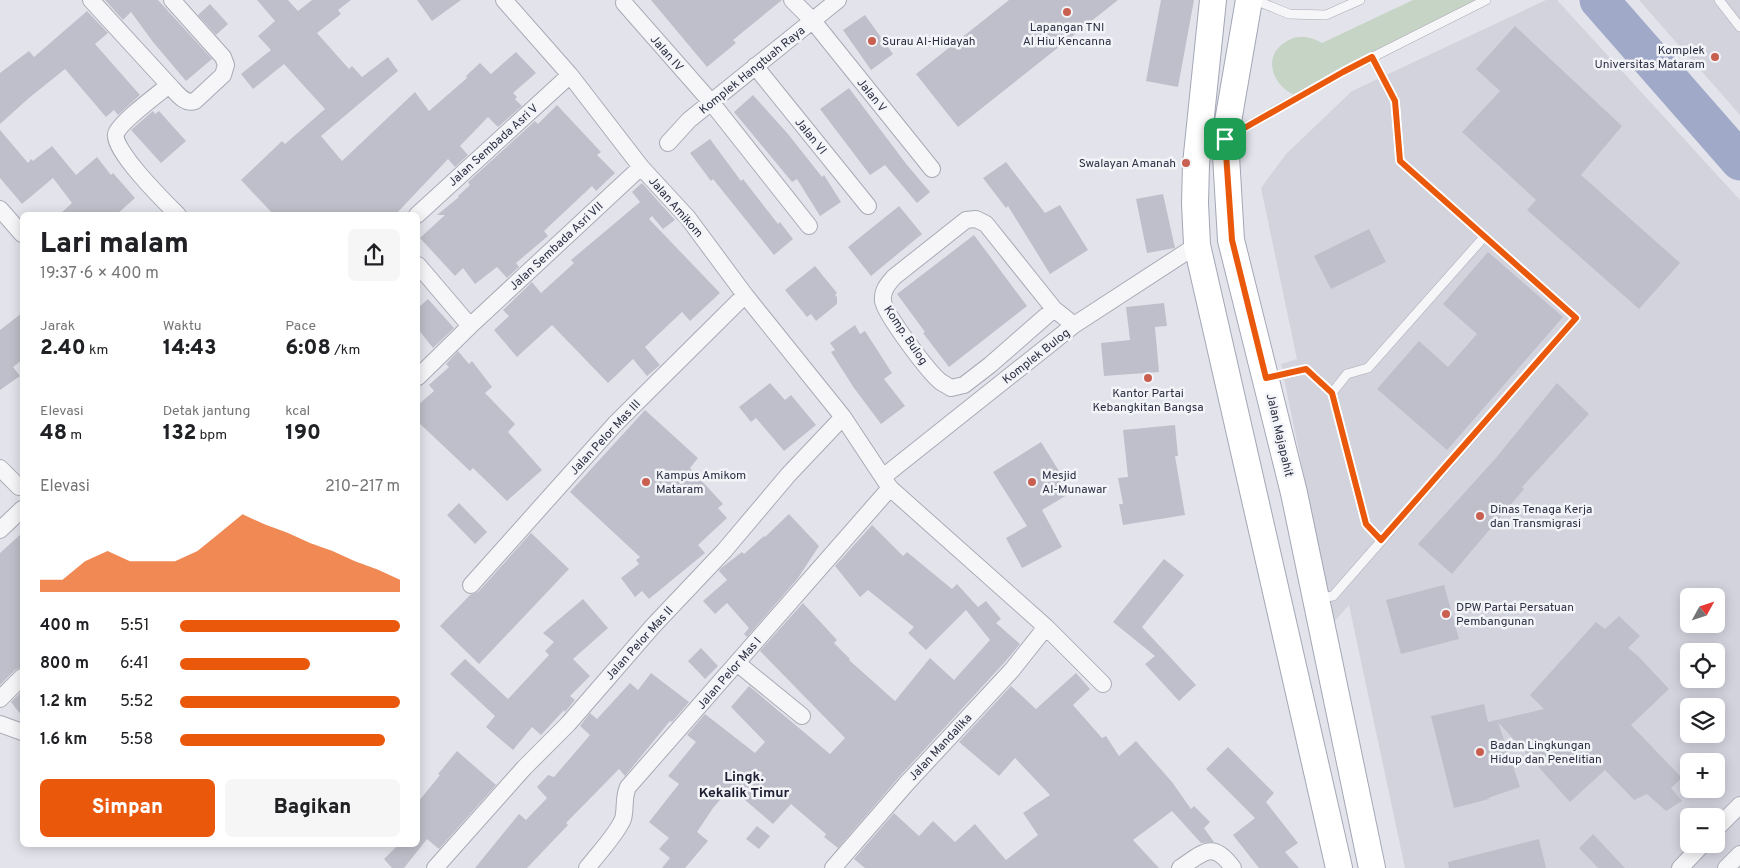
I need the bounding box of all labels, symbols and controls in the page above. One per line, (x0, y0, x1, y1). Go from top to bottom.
marker: Lapangan TNI Al Hiu Kencanna (1061, 6, 1073, 18)
place label: Lapangan TNI Al Hiu Kencanna (1023, 20, 1111, 50)
street label: Komplek Hangtuah Raya (696, 23, 809, 118)
street label: Jalan IV (646, 32, 687, 75)
place label: Surau Al-Hidayah (882, 34, 975, 50)
marker: Surau Al-Hidayah (866, 35, 878, 47)
place label: Komplek Universitas Mataram (1595, 43, 1705, 73)
marker: Komplek Universitas Mataram (1709, 51, 1721, 63)
street label: Jalan V (853, 75, 890, 116)
street label: Jalan Sembada Asri V (445, 101, 542, 191)
street label: Jalan VI (791, 115, 830, 158)
pin (1204, 118, 1246, 160)
icon: arrive (1211, 125, 1239, 153)
place label: Swalayan Amanah (1079, 156, 1176, 172)
marker: Swalayan Amanah (1180, 157, 1192, 169)
street label: Jalan Amikom (644, 174, 706, 241)
street label: Jalan Sembada Asri VII (506, 199, 607, 294)
text: Lari malam (40, 227, 189, 263)
button: share (348, 229, 400, 281)
text: 19:37 · 6 × 400 m (40, 264, 159, 284)
street label: Komp. Bulog (879, 303, 931, 368)
text: Jarak (40, 318, 75, 335)
text: Waktu (163, 318, 202, 335)
text: Pace (285, 318, 316, 335)
street label: Komplek Bulog (1000, 325, 1074, 388)
text: 2.40 (40, 335, 86, 362)
text: 14:43 (163, 335, 217, 362)
text: 6:08 (285, 335, 331, 362)
text: km (86, 342, 108, 359)
text: /km (331, 342, 360, 359)
marker: Kantor Partai Kebangkitan Bangsa (1142, 372, 1154, 384)
place label: Kantor Partai Kebangkitan Bangsa (1093, 386, 1204, 416)
street label: Jalan Majapahit (1262, 392, 1296, 479)
street label: Jalan Pelor Mas III (567, 397, 645, 479)
text: Elevasi (40, 403, 84, 420)
text: Detak jantung (163, 403, 250, 420)
text: kcal (285, 403, 310, 420)
text: 48 (40, 420, 67, 447)
text: 132 (163, 420, 196, 447)
text: 190 (285, 420, 321, 447)
text: m (67, 427, 82, 444)
text: bpm (196, 427, 227, 444)
place label: Kampus Amikom Mataram (656, 468, 746, 498)
place label: Mesjid Al-Munawar (1042, 468, 1107, 498)
marker: Kampus Amikom Mataram (640, 476, 652, 488)
marker: Mesjid Al-Munawar (1026, 476, 1038, 488)
text: Elevasi (40, 477, 90, 497)
text: 210–217 m (325, 477, 400, 497)
place label: Dinas Tenaga Kerja dan Transmigrasi (1490, 502, 1592, 532)
marker: Dinas Tenaga Kerja dan Transmigrasi (1474, 510, 1486, 522)
north arrow (1680, 588, 1725, 632)
map controls (1680, 588, 1725, 853)
place label: DPW Partai Persatuan Pembangunan (1456, 600, 1574, 630)
street label: Jalan Pelor Mas II (602, 603, 677, 684)
marker: DPW Partai Persatuan Pembangunan (1440, 608, 1452, 620)
text: 400 m (40, 616, 89, 636)
text: 5:51 (120, 616, 149, 636)
street label: Jalan Pelor Mas I (694, 634, 766, 713)
button: locate (1680, 643, 1725, 688)
text: 800 m (40, 654, 89, 674)
text: 6:41 (120, 654, 149, 674)
text: 1.2 km (40, 692, 87, 712)
text: 5:52 (120, 692, 153, 712)
button: layers (1680, 698, 1725, 743)
street label: Jalan Mandalika (905, 711, 976, 785)
text: 1.6 km (40, 730, 87, 750)
text: 5:58 (120, 730, 153, 750)
place label: Badan Lingkungan Hidup dan Penelitian (1490, 738, 1602, 768)
marker: Badan Lingkungan Hidup dan Penelitian (1474, 746, 1486, 758)
button: + (1680, 753, 1725, 798)
district label: Lingk. Kekalik Timur (699, 769, 790, 802)
button: Simpan (40, 779, 215, 837)
button: Bagikan (225, 779, 400, 837)
button: − (1680, 808, 1725, 853)

